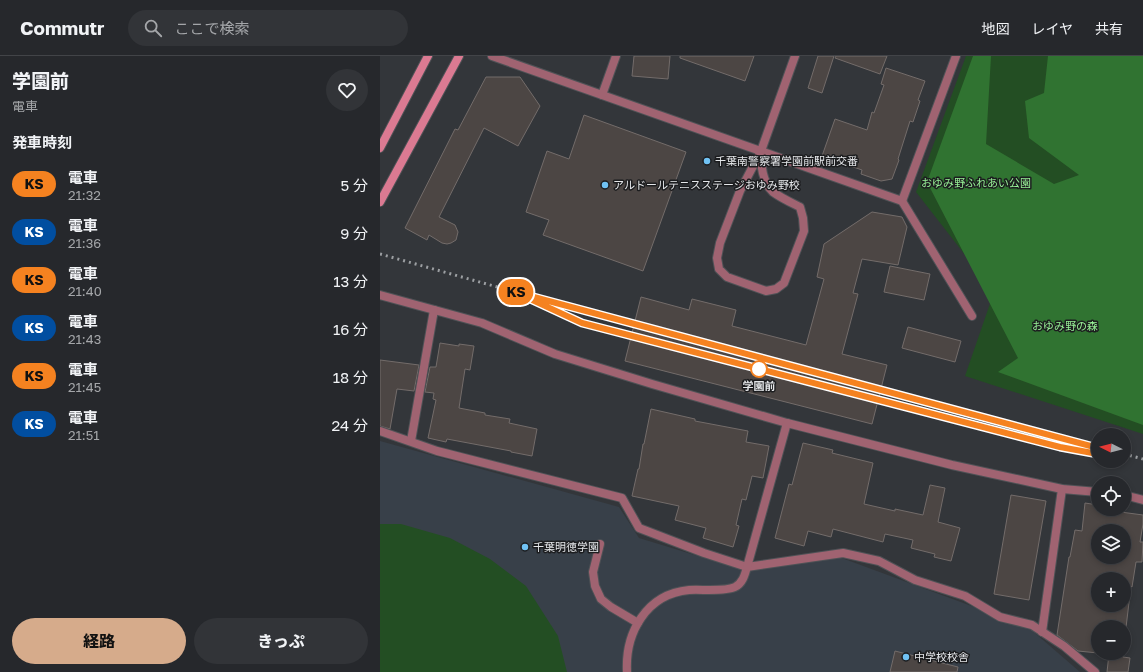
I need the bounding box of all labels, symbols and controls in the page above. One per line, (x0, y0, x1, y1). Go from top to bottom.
search box (128, 10, 408, 46)
text: Commutr (20, 16, 104, 39)
icon: search (142, 17, 164, 39)
text: ここで検索 (174, 19, 249, 37)
text: 地図 (981, 20, 1009, 37)
text: レイヤ (1031, 20, 1073, 37)
text: 共有 (1095, 20, 1123, 37)
text: 学園前 (12, 69, 69, 92)
button: heart (326, 69, 368, 111)
text: 電車 (12, 98, 38, 114)
text: 発車時刻 (12, 133, 72, 151)
place label: 千葉南警察署学園前駅前交番 (715, 154, 858, 167)
marker: 千葉南警察署学園前駅前交番 (702, 156, 712, 166)
text: 電車 (68, 168, 98, 186)
text: KS (24, 175, 44, 192)
text: 5 分 (341, 176, 368, 194)
park label: おゆみ野ふれあい公園 (921, 176, 1031, 189)
place label: アルドールテニスステージおゆみ野校 (613, 178, 800, 191)
marker: アルドールテニスステージおゆみ野校 (600, 180, 610, 190)
text: 21:32 (68, 187, 101, 203)
text: 電車 (68, 216, 98, 234)
text: KS (24, 223, 44, 240)
text: 9 分 (340, 224, 368, 242)
text: 21:36 (68, 235, 101, 251)
text: 電車 (68, 264, 98, 282)
text: KS (24, 271, 44, 288)
text: 13 分 (333, 272, 368, 290)
line badge: KS (498, 279, 534, 305)
text: 21:40 (68, 283, 102, 299)
text: KS (506, 283, 526, 300)
text: 電車 (68, 312, 98, 330)
text: KS (24, 319, 44, 336)
park label: おゆみ野の森 (1032, 319, 1098, 332)
text: 16 分 (333, 320, 368, 338)
text: 21:43 (68, 331, 101, 347)
text: 電車 (68, 360, 98, 378)
marker: 学園前 (750, 360, 768, 378)
text: KS (24, 367, 44, 384)
text: 18 分 (333, 368, 368, 386)
text: 21:45 (68, 379, 101, 395)
place label: 学園前 (743, 379, 776, 392)
text: 電車 (68, 408, 98, 426)
text: KS (24, 415, 44, 432)
text: 24 分 (331, 416, 368, 434)
text: 21:51 (68, 427, 100, 443)
north arrow (1091, 428, 1131, 468)
map controls (1091, 428, 1131, 660)
button: locate (1091, 476, 1131, 516)
button: layers (1091, 524, 1131, 564)
place label: 千葉明徳学園 (533, 540, 599, 553)
marker: 千葉明徳学園 (520, 542, 530, 552)
button: + (1091, 572, 1131, 612)
button: 経路 (12, 618, 186, 664)
button: きっぷ (194, 618, 368, 664)
button: − (1091, 620, 1131, 660)
place label: 中学校校舎 (914, 650, 969, 663)
marker: 中学校校舎 (901, 652, 911, 662)

